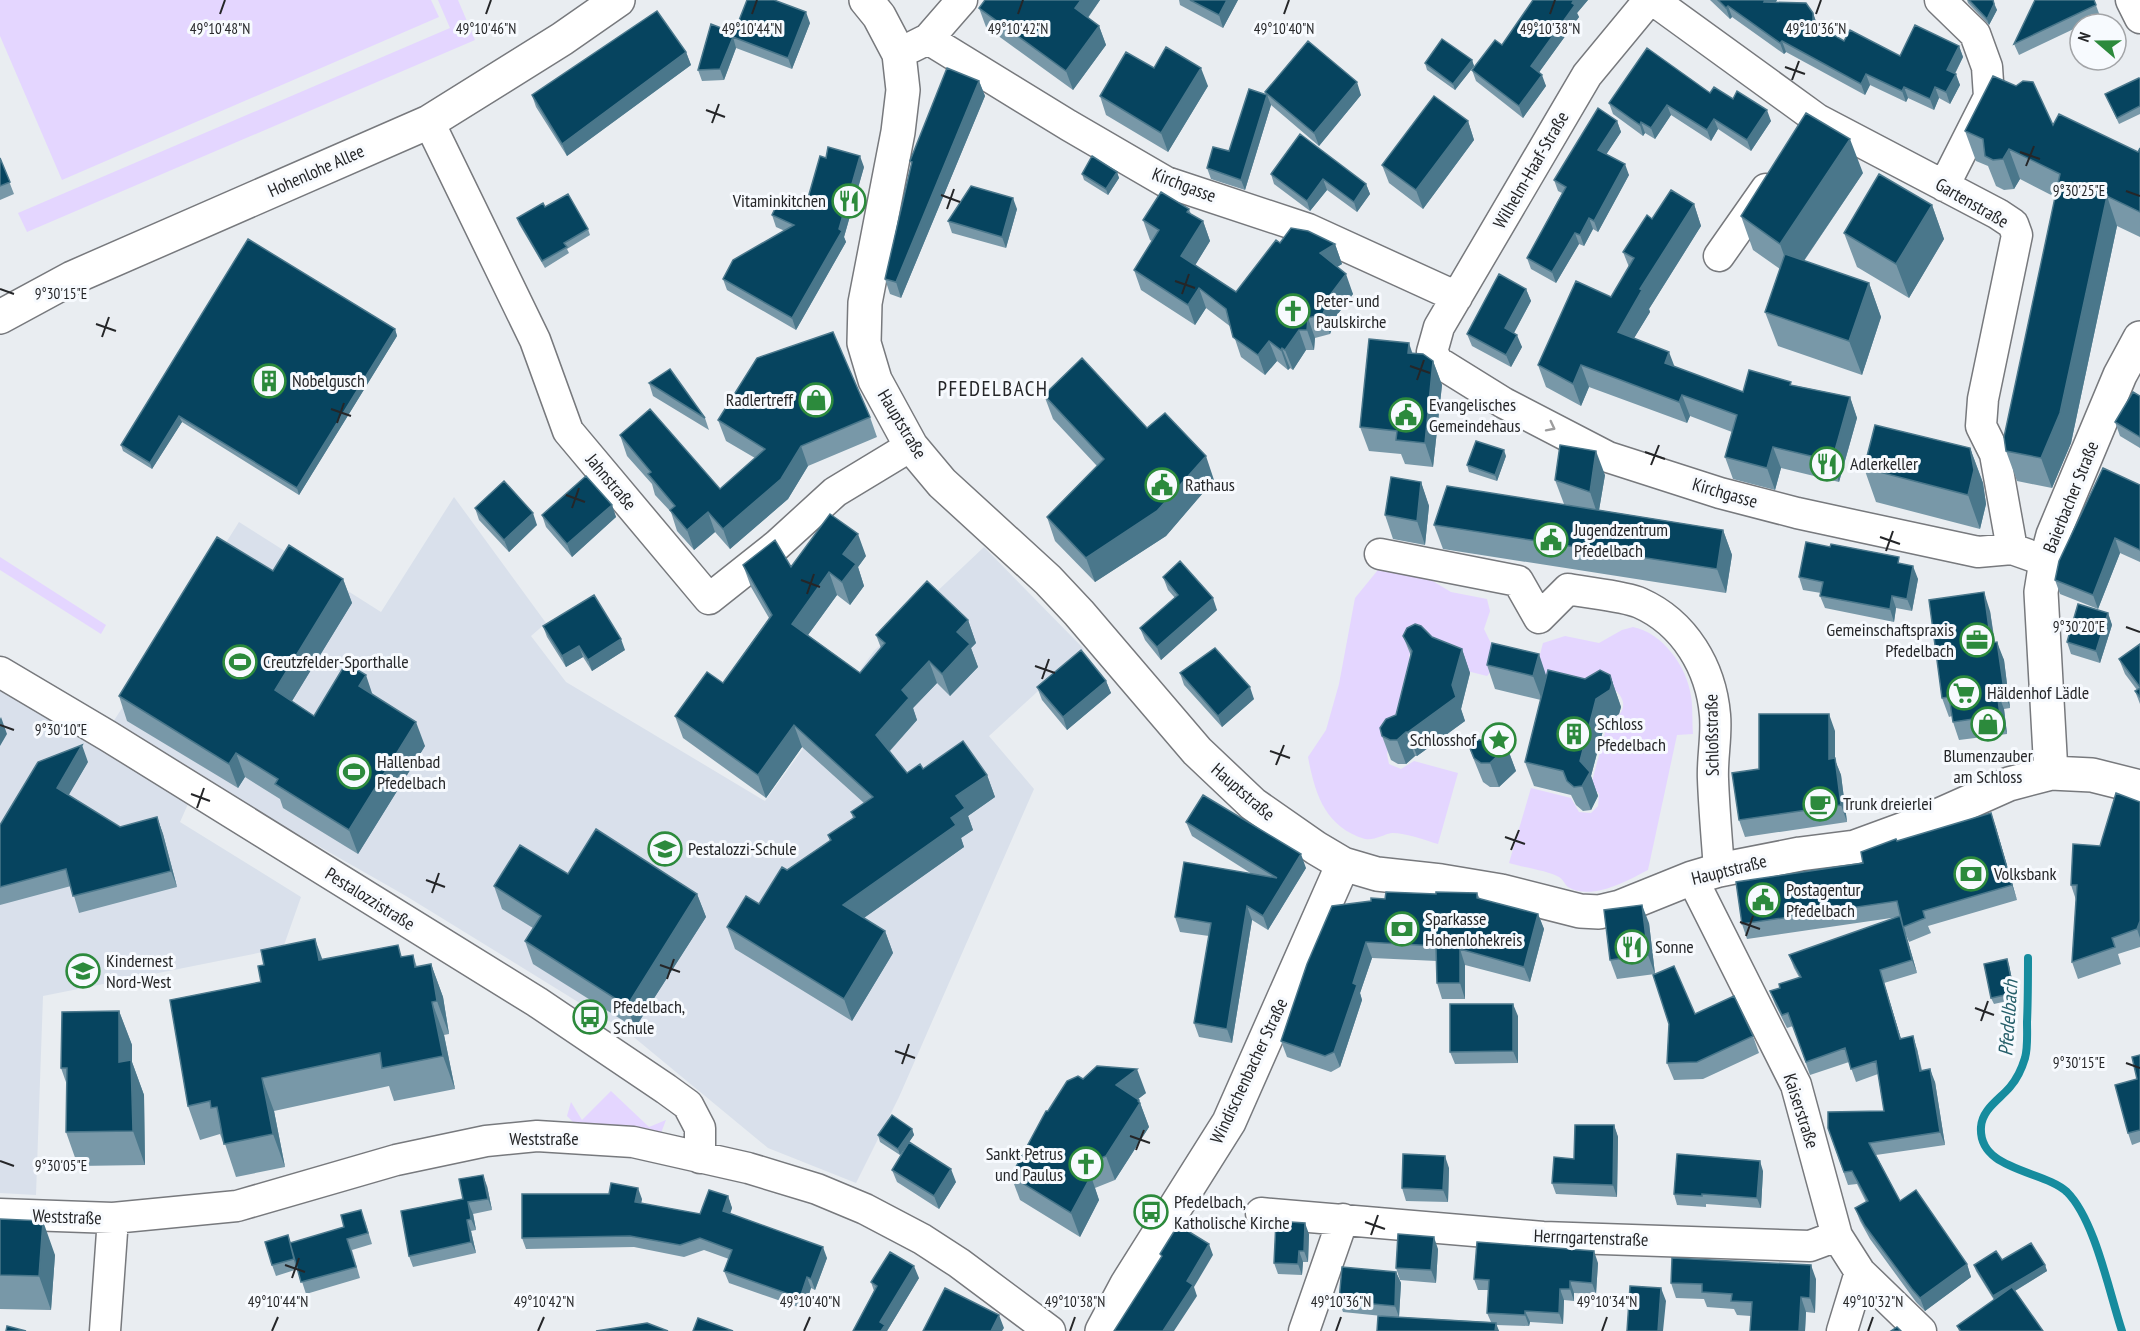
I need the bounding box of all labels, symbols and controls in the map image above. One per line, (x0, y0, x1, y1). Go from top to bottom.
north arrow (2068, 12, 2128, 72)
text: 49°10'48"N (190, 19, 250, 38)
text: 49°10'46"N (456, 19, 516, 38)
text: 49°10'44"N (722, 19, 782, 38)
text: 49°10'42"N (988, 19, 1048, 38)
text: 49°10'40"N (1254, 19, 1314, 38)
text: 49°10'38"N (1520, 19, 1580, 38)
text: 49°10'36"N (1786, 19, 1846, 38)
text: N (2073, 29, 2095, 44)
street label: Wilhelm-Haaf-Straße (1488, 107, 1573, 232)
street label: Hohenlohe Allee (264, 139, 368, 202)
street label: Kirchgasse (1149, 162, 1219, 207)
street label: Gartenstraße (1931, 172, 2013, 233)
text: 9°30'25"E (2053, 181, 2105, 200)
restaurant icon: Vitaminkitchen (831, 183, 867, 219)
place label: Vitaminkitchen (732, 189, 826, 212)
text: 9°30'15"E (35, 284, 87, 303)
place label: Peter- und Paulskirche (1316, 289, 1387, 333)
church icon: Peter- und Paulskirche (1275, 293, 1311, 329)
building icon: Nobelgusch (251, 363, 287, 399)
place label: Nobelgusch (292, 369, 365, 392)
district label: PFEDELBACH (937, 375, 1049, 402)
shop icon: Radlertreff (798, 382, 834, 418)
street label: Hauptstraße (873, 385, 932, 463)
place label: Radlertreff (726, 388, 794, 411)
place label: Evangelisches Gemeindehaus (1429, 393, 1521, 437)
public building icon: Evangelisches Gemeindehaus (1388, 397, 1424, 433)
one-way arrow (1544, 420, 1555, 431)
street label: Baierbacher Straße (2038, 438, 2103, 556)
restaurant icon: Adlerkeller (1809, 446, 1845, 482)
street label: Jahnstraße (580, 448, 642, 515)
place label: Adlerkeller (1850, 452, 1918, 475)
public building icon: Rathaus (1144, 467, 1180, 503)
street label: Kirchgasse (1690, 472, 1760, 513)
place label: Rathaus (1185, 473, 1235, 496)
place label: Jugendzentrum Pfedelbach (1573, 518, 1668, 562)
public building icon: Jugendzentrum Pfedelbach (1533, 522, 1569, 558)
text: 9°30'20"E (2053, 617, 2105, 636)
place label: Gemeinschaftspraxis Pfedelbach (1826, 618, 1954, 662)
office icon: Gemeinschaftspraxis Pfedelbach (1959, 622, 1995, 658)
sports icon: Creutzfelder-Sporthalle (222, 644, 258, 680)
place label: Creutzfelder-Sporthalle (263, 650, 409, 673)
supermarket icon: Häldenhof Lädle (1946, 675, 1982, 711)
place label: Häldenhof Lädle (1987, 681, 2089, 704)
street label: Schloßstraße (1699, 694, 1724, 776)
shop icon: Blumenzauber am Schloss (1970, 706, 2006, 742)
place label: Schloss Pfedelbach (1597, 712, 1666, 756)
building icon: Schloss Pfedelbach (1556, 716, 1592, 752)
text: 9°30'10"E (35, 720, 87, 739)
place icon: Schlosshof (1481, 722, 1517, 758)
place label: Schlosshof (1410, 728, 1477, 751)
place label: Blumenzauber am Schloss (1943, 744, 2033, 788)
place label: Hallenbad Pfedelbach (377, 750, 446, 794)
sports icon: Hallenbad Pfedelbach (336, 754, 372, 790)
street label: Hauptstraße (1207, 758, 1280, 826)
cafe icon: Trunk dreierlei (1802, 786, 1838, 822)
place label: Trunk dreierlei (1843, 792, 1933, 815)
school or university icon: Pestalozzi-Schule (647, 831, 683, 867)
place label: Pestalozzi-Schule (688, 837, 797, 860)
street label: Hauptstraße (1689, 849, 1769, 890)
bank icon: Volksbank (1953, 856, 1989, 892)
street label: Pestalozzistraße (321, 862, 419, 935)
place label: Volksbank (1993, 862, 2056, 885)
place label: Postagentur Pfedelbach (1786, 878, 1860, 922)
public building icon: Postagentur Pfedelbach (1745, 882, 1781, 918)
place label: Sparkasse Hohenlohekreis (1425, 907, 1522, 951)
bank icon: Sparkasse Hohenlohekreis (1384, 911, 1420, 947)
restaurant icon: Sonne (1614, 929, 1650, 965)
place label: Sonne (1655, 935, 1694, 958)
place label: Kindernest Nord-West (106, 949, 173, 993)
school or university icon: Kindernest Nord-West (65, 953, 101, 989)
water label: Pfedelbach (1992, 978, 2024, 1057)
street label: Windischenbacher Straße (1205, 994, 1292, 1147)
place label: Pfedelbach, Schule (613, 995, 685, 1039)
bus stop icon: Pfedelbach, Schule (572, 999, 608, 1035)
text: 9°30'15"E (2053, 1053, 2105, 1072)
street label: Kaiserstraße (1779, 1070, 1824, 1151)
street label: Weststraße (509, 1127, 579, 1150)
place label: Sankt Petrus und Paulus (986, 1142, 1063, 1186)
church icon: Sankt Petrus und Paulus (1068, 1146, 1104, 1182)
text: 9°30'05"E (35, 1156, 87, 1175)
place label: Pfedelbach, Katholische Kirche (1174, 1190, 1290, 1234)
bus stop icon: Pfedelbach, Katholische Kirche (1133, 1194, 1169, 1230)
street label: Weststraße (32, 1204, 102, 1229)
street label: Herrngartenstraße (1533, 1224, 1649, 1251)
text: 49°10'44"N (248, 1292, 308, 1311)
text: 49°10'42"N (514, 1292, 574, 1311)
text: 49°10'40"N (780, 1292, 840, 1311)
text: 49°10'38"N (1045, 1292, 1105, 1311)
text: 49°10'36"N (1311, 1292, 1371, 1311)
text: 49°10'34"N (1577, 1292, 1637, 1311)
text: 49°10'32"N (1843, 1292, 1903, 1311)

